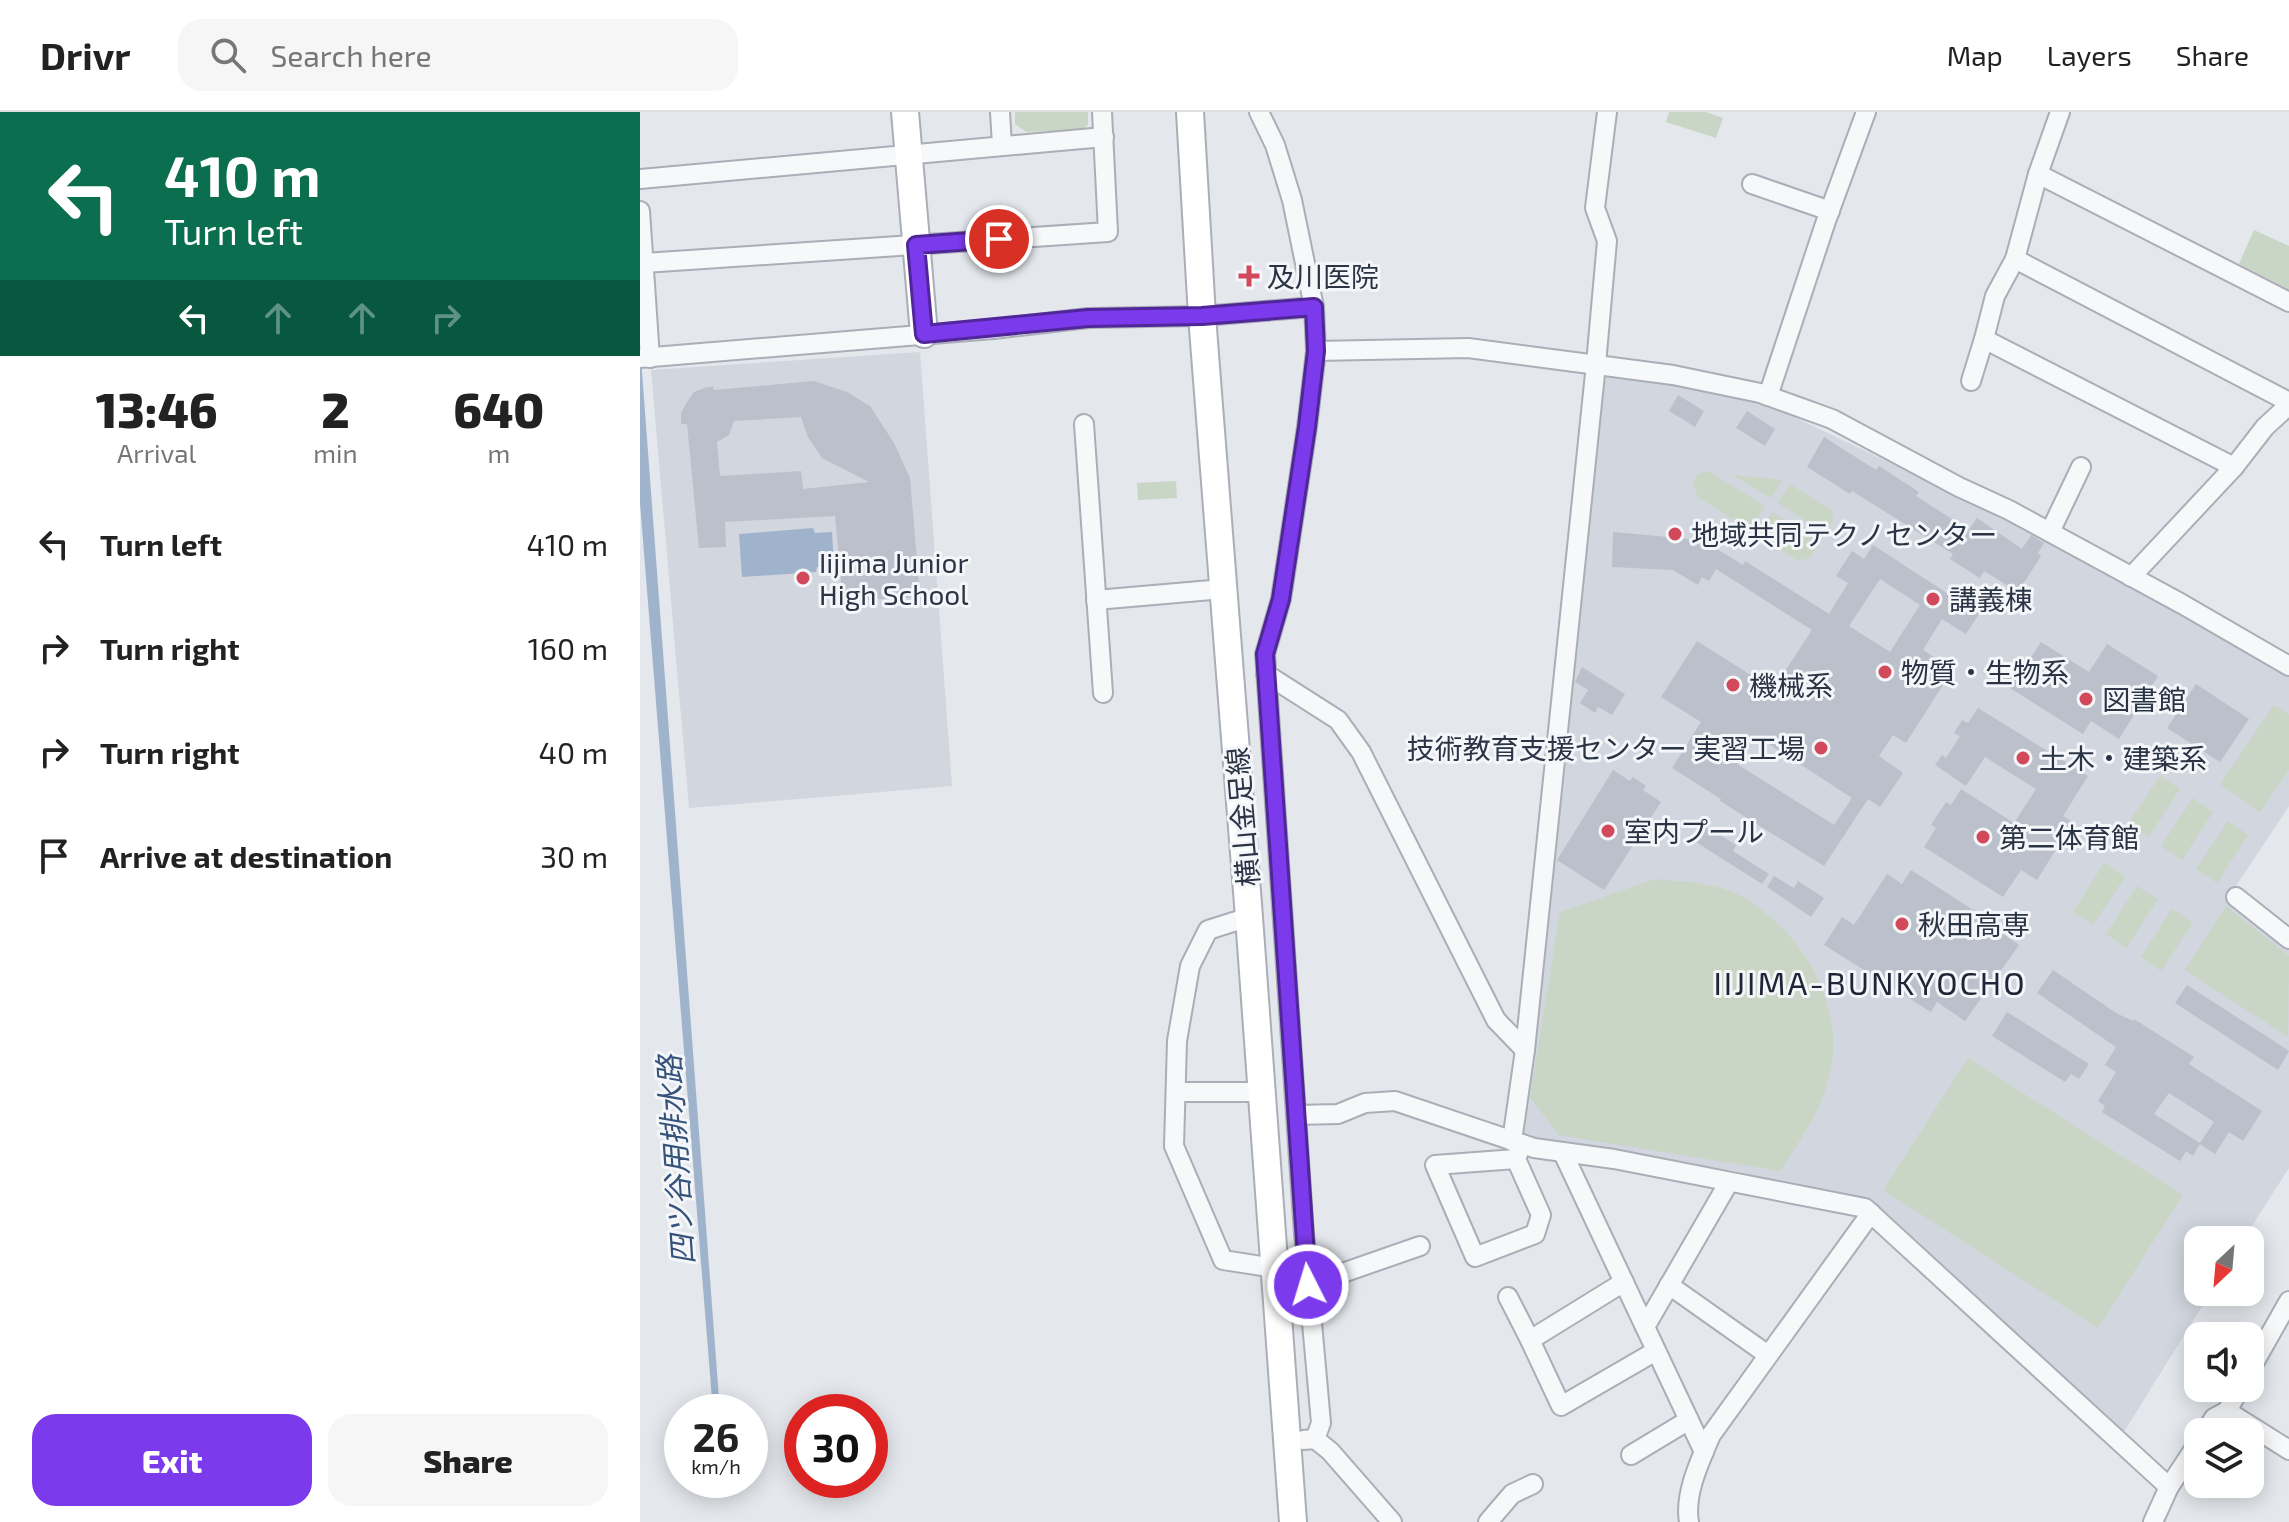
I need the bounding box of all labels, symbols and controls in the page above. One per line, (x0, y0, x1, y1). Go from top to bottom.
search box (178, 19, 738, 91)
text: Drivr (40, 32, 130, 78)
icon: search (206, 33, 250, 77)
text: Search here (270, 37, 432, 73)
text: Map (1947, 38, 2003, 72)
text: Layers (2047, 38, 2132, 72)
text: Share (2176, 38, 2249, 72)
text: 410 m (164, 141, 321, 208)
icon: left (32, 144, 136, 248)
pin (965, 205, 1033, 273)
text: Turn left (164, 209, 303, 252)
icon: arrive (977, 217, 1021, 261)
place label: 及川医院 (1267, 259, 1379, 293)
marker: 及川医院 (1238, 265, 1260, 287)
icon: left (172, 296, 216, 340)
icon: ahead (256, 296, 300, 340)
icon: ahead (340, 296, 384, 340)
icon: right (424, 296, 468, 340)
text: 13:46 (96, 380, 218, 438)
text: 2 (321, 380, 350, 438)
text: 640 (453, 380, 544, 438)
text: Arrival (117, 437, 196, 468)
text: min (313, 437, 358, 468)
text: m (487, 437, 510, 468)
place label: 地域共同テクノセンター (1691, 517, 1997, 551)
icon: left (32, 522, 76, 566)
marker: 地域共同テクノセンター (1666, 525, 1684, 543)
text: Turn left (100, 526, 222, 562)
text: 410 m (527, 526, 608, 562)
place label: Iijima Junior High School (819, 545, 969, 611)
marker: Iijima Junior High School (794, 569, 812, 587)
place label: 講義棟 (1949, 582, 2033, 616)
marker: 講義棟 (1924, 590, 1942, 608)
icon: right (32, 626, 76, 670)
text: Turn right (100, 630, 240, 666)
text: 160 m (528, 630, 608, 666)
place label: 物質・生物系 (1901, 655, 2069, 689)
marker: 物質・生物系 (1876, 663, 1894, 681)
place label: 機械系 (1749, 668, 1833, 702)
marker: 機械系 (1724, 676, 1742, 694)
place label: 図書館 (2102, 682, 2186, 716)
marker: 図書館 (2077, 690, 2095, 708)
icon: right (32, 730, 76, 774)
place label: 技術教育支援センター 実習工場 (1407, 731, 1805, 765)
text: Turn right (100, 734, 240, 770)
text: 40 m (538, 734, 608, 770)
marker: 技術教育支援センター 実習工場 (1812, 739, 1830, 757)
place label: 土木・建築系 (2039, 741, 2207, 775)
street label: 横山金足線 (1219, 746, 1265, 888)
marker: 土木・建築系 (2014, 749, 2032, 767)
place label: 室内プール (1624, 814, 1764, 848)
place label: 第二体育館 (1999, 820, 2139, 854)
marker: 室内プール (1599, 822, 1617, 840)
marker: 第二体育館 (1974, 828, 1992, 846)
icon: arrive (32, 834, 76, 878)
text: Arrive at destination (100, 838, 392, 874)
text: 30 m (540, 838, 608, 874)
place label: 秋田高専 (1918, 907, 2030, 941)
marker: 秋田高専 (1893, 915, 1911, 933)
district label: IIJIMA-BUNKYOCHO (1713, 963, 2027, 1001)
water label: 四ツ谷用排水路 (650, 1051, 700, 1266)
north arrow (2184, 1226, 2264, 1306)
map controls (2184, 1226, 2264, 1498)
position arrow (1266, 1243, 1350, 1327)
button: sound (2184, 1322, 2264, 1402)
speed limit sign: 30 (784, 1394, 888, 1498)
text: 26 (693, 1412, 739, 1460)
button: Exit (32, 1414, 312, 1506)
button: Share (328, 1414, 608, 1506)
button: layers (2184, 1418, 2264, 1498)
text: km/h (691, 1454, 741, 1478)

